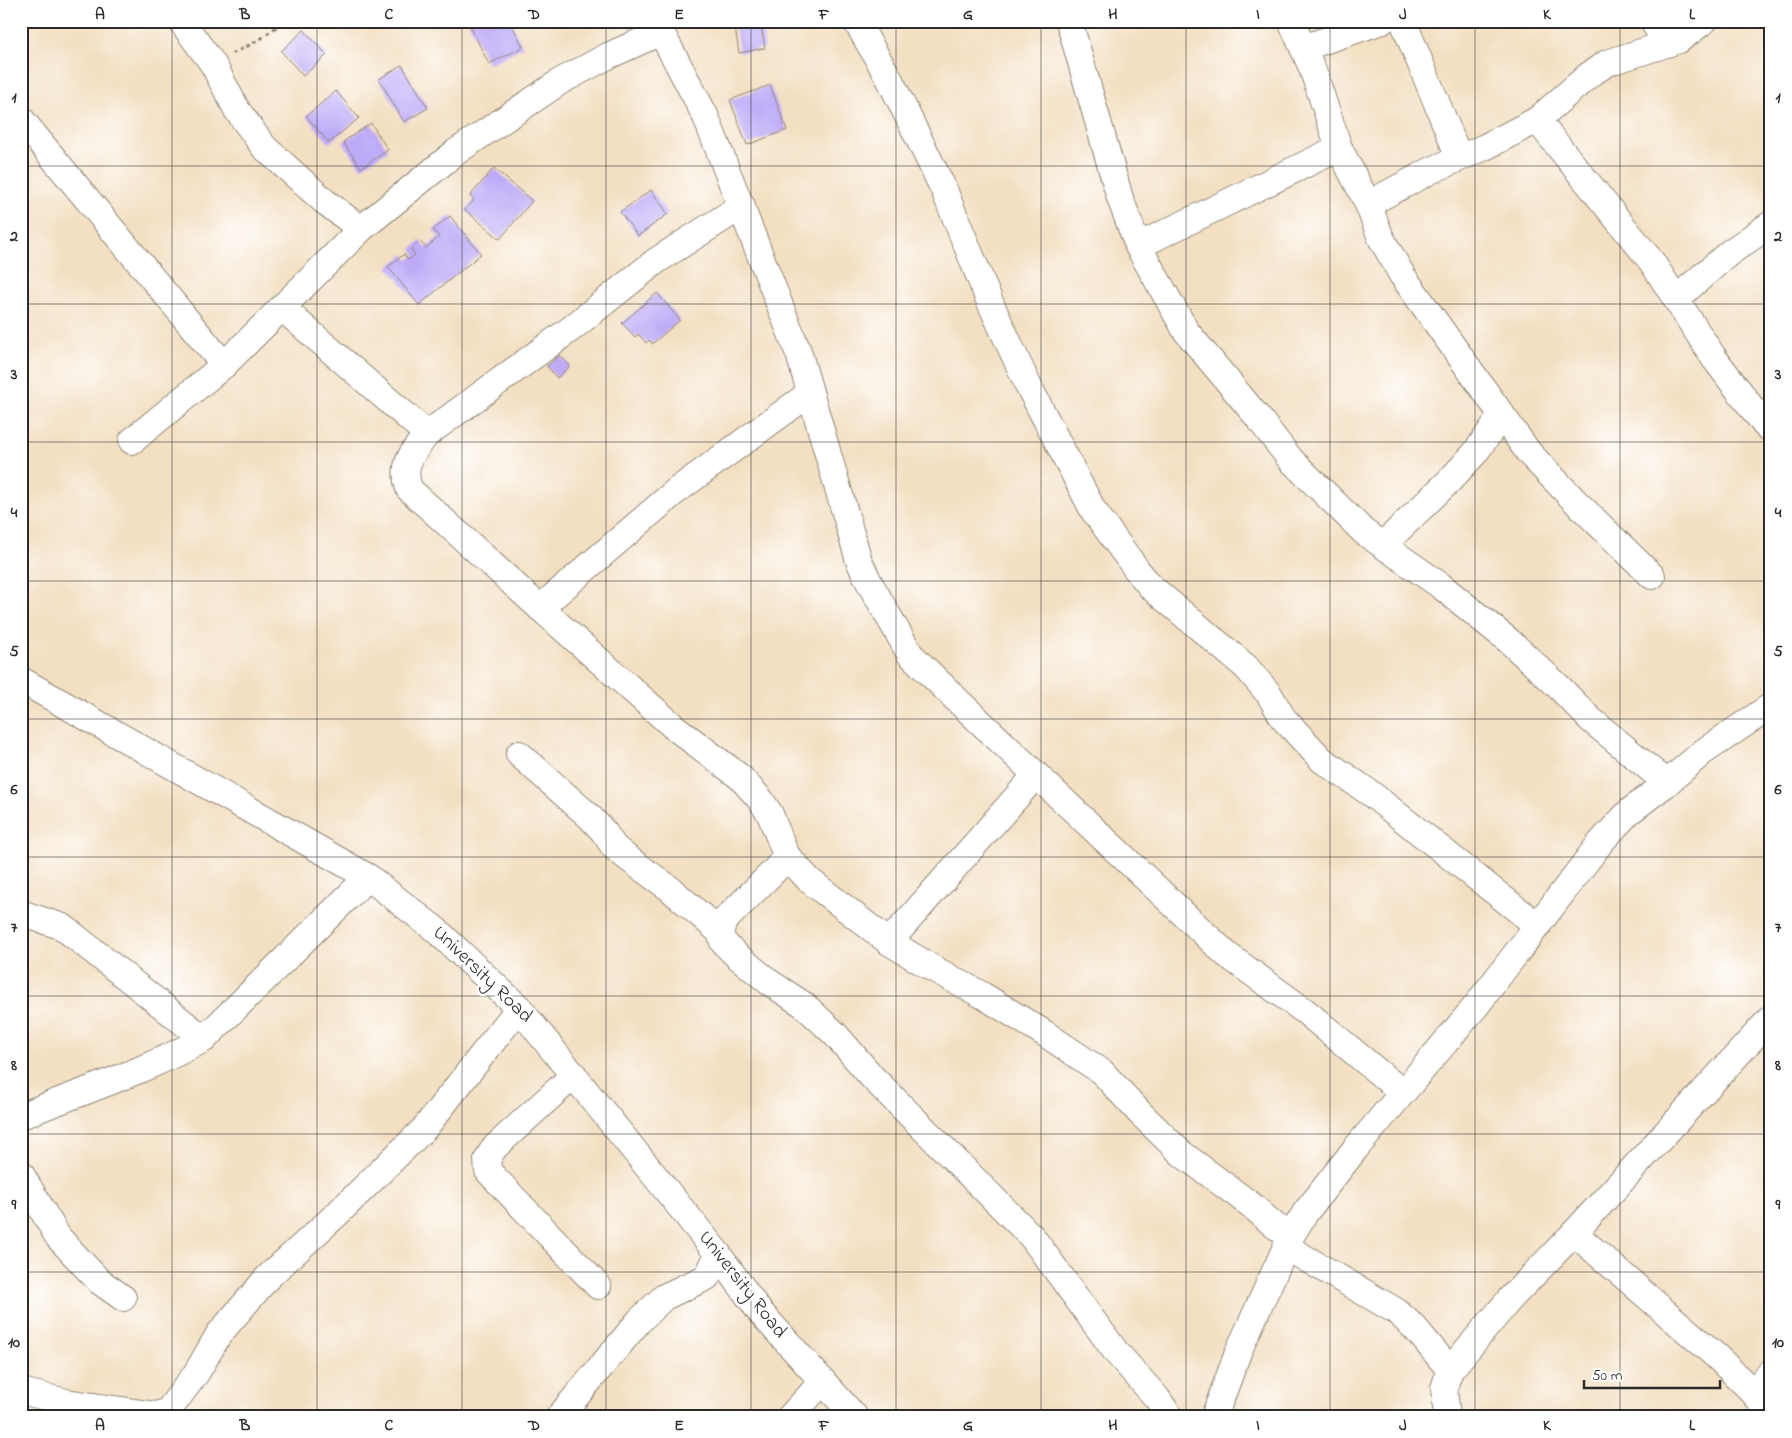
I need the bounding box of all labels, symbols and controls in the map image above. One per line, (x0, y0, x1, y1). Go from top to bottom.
text: A (95, 3, 105, 27)
text: B (239, 3, 251, 27)
text: C (385, 3, 394, 27)
text: D (527, 3, 540, 27)
text: E (674, 3, 684, 27)
text: F (818, 3, 830, 27)
text: G (963, 3, 973, 27)
text: H (1108, 3, 1118, 27)
text: I (1256, 3, 1260, 27)
text: J (1399, 3, 1407, 27)
text: K (1543, 3, 1552, 27)
text: L (1689, 3, 1696, 27)
text: 1 (11, 86, 17, 110)
text: 1 (1775, 86, 1781, 110)
text: 2 (9, 225, 18, 249)
text: 2 (1773, 225, 1782, 249)
text: 3 (10, 363, 18, 387)
text: 3 (1774, 363, 1782, 387)
text: 4 (10, 501, 18, 525)
text: 4 (1774, 501, 1782, 525)
text: 5 (9, 640, 19, 664)
text: 5 (1773, 640, 1783, 664)
text: 6 (9, 778, 18, 802)
text: 6 (1773, 778, 1782, 802)
text: 7 (11, 916, 18, 940)
text: 7 (1775, 916, 1782, 940)
street label: University Road (425, 920, 539, 1030)
text: 8 (10, 1054, 17, 1078)
text: 8 (1774, 1054, 1781, 1078)
text: 9 (11, 1193, 17, 1217)
text: 9 (1775, 1193, 1781, 1217)
street label: University Road (691, 1225, 793, 1345)
text: 10 (8, 1331, 20, 1355)
text: 10 (1772, 1331, 1784, 1355)
scale bar (1584, 1358, 1721, 1390)
text: 50 m (1592, 1365, 1623, 1387)
text: A (95, 1414, 105, 1438)
text: B (239, 1414, 251, 1438)
text: C (385, 1414, 394, 1438)
text: D (527, 1414, 540, 1438)
text: E (674, 1414, 684, 1438)
text: F (818, 1414, 830, 1438)
text: G (963, 1414, 973, 1438)
text: H (1108, 1414, 1118, 1438)
text: I (1256, 1414, 1260, 1438)
text: J (1399, 1414, 1407, 1438)
text: K (1543, 1414, 1552, 1438)
text: L (1689, 1414, 1696, 1438)

